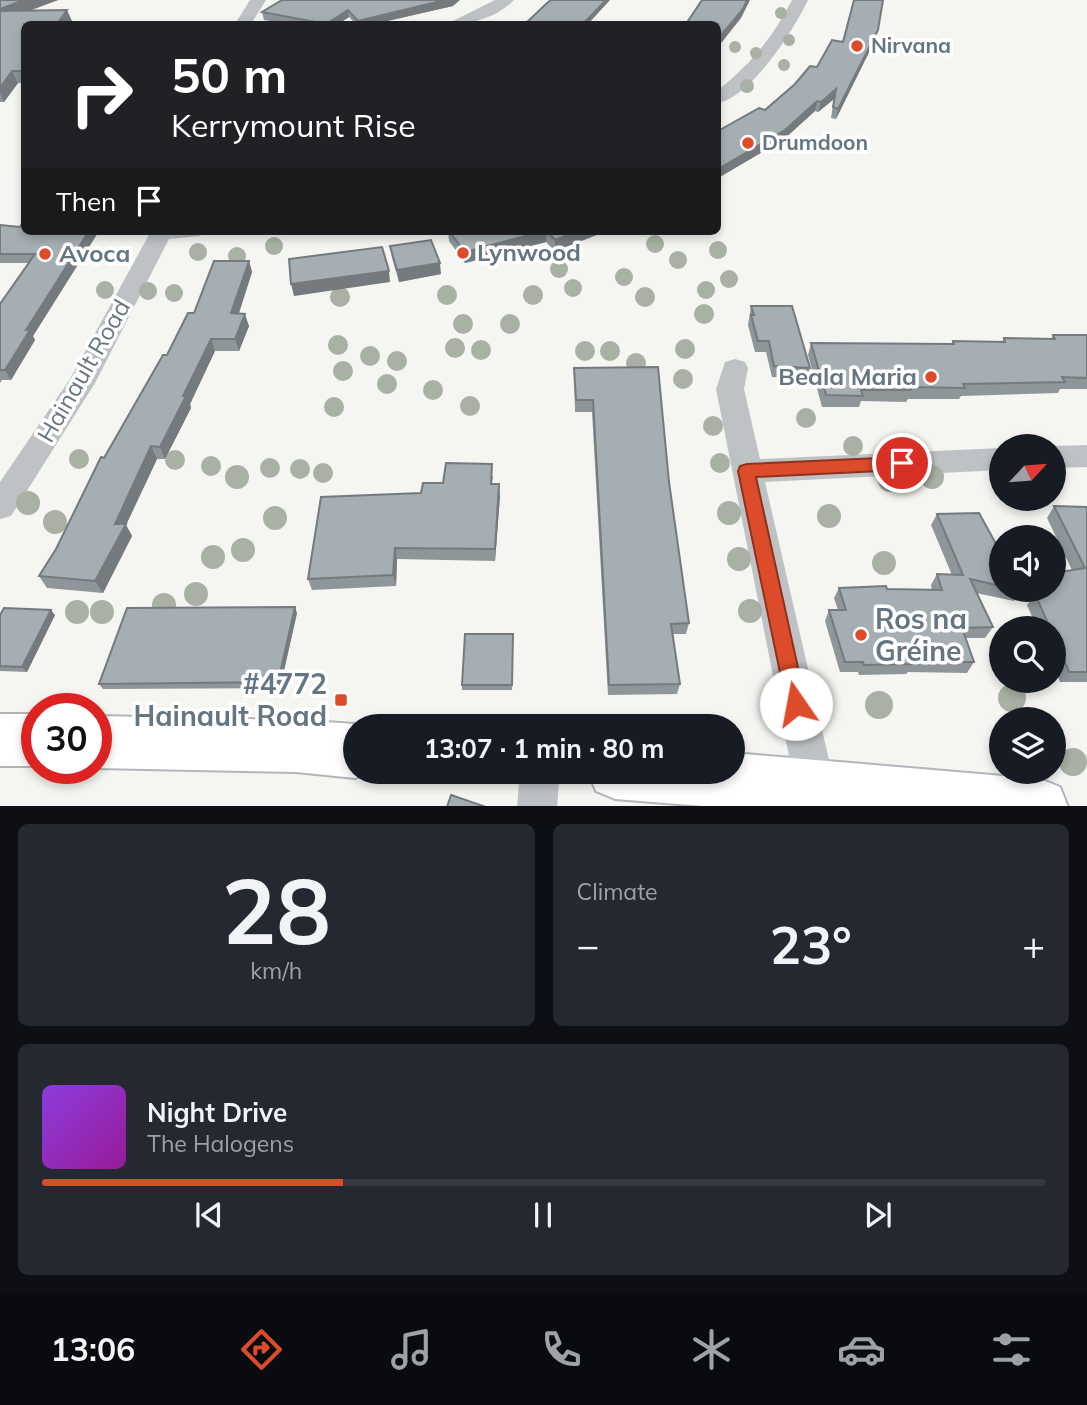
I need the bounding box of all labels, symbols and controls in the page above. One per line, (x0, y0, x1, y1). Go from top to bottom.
place label: Nirvana (871, 32, 951, 58)
marker: Nirvana (849, 38, 865, 54)
text: 50 m (171, 44, 287, 105)
icon: right (56, 49, 147, 140)
text: Kerrymount Rise (171, 105, 416, 145)
place label: Drumdoon (762, 129, 868, 155)
marker: Drumdoon (740, 135, 756, 151)
icon: arrive (130, 182, 168, 220)
text: Then (56, 185, 116, 218)
place label: Lynwood (477, 237, 581, 267)
place label: Avoca (59, 238, 130, 268)
marker: Lynwood (455, 245, 471, 261)
marker: Avoca (37, 246, 53, 262)
street label: Hainault Road (30, 294, 136, 447)
place label: Beala Maria (778, 361, 917, 391)
marker: Beala Maria (923, 369, 939, 385)
pin (872, 433, 932, 493)
north arrow (989, 434, 1066, 511)
map controls (989, 434, 1066, 784)
icon: arrive (883, 444, 921, 482)
button: sound (989, 525, 1066, 602)
place label: Ros na Gréine (875, 601, 967, 668)
button: search (989, 616, 1066, 693)
marker: Ros na Gréine (853, 627, 869, 643)
place label: #4772 Hainault Road (134, 666, 327, 733)
position arrow (759, 667, 833, 741)
marker: #4772 Hainault Road (333, 692, 349, 708)
speed limit sign: 30 (21, 693, 112, 784)
button: layers (989, 707, 1066, 784)
text: 13:07 · 1 min · 80 m (424, 732, 664, 765)
text: 28 (222, 853, 331, 967)
text: Climate (577, 877, 658, 906)
text: 23° (770, 912, 852, 977)
text: − (577, 921, 599, 969)
text: + (1022, 921, 1045, 969)
text: km/h (250, 956, 302, 985)
text: Night Drive (147, 1096, 287, 1129)
text: The Halogens (147, 1129, 294, 1158)
icon: previous (190, 1196, 228, 1234)
icon: pause (524, 1196, 562, 1234)
icon: next (859, 1196, 897, 1234)
icon: directions (237, 1325, 286, 1374)
icon: music (387, 1325, 436, 1374)
icon: phone (537, 1325, 586, 1374)
icon: climate (687, 1325, 736, 1374)
icon: car (837, 1325, 886, 1374)
icon: filters (987, 1325, 1036, 1374)
text: 13:06 (51, 1329, 135, 1369)

